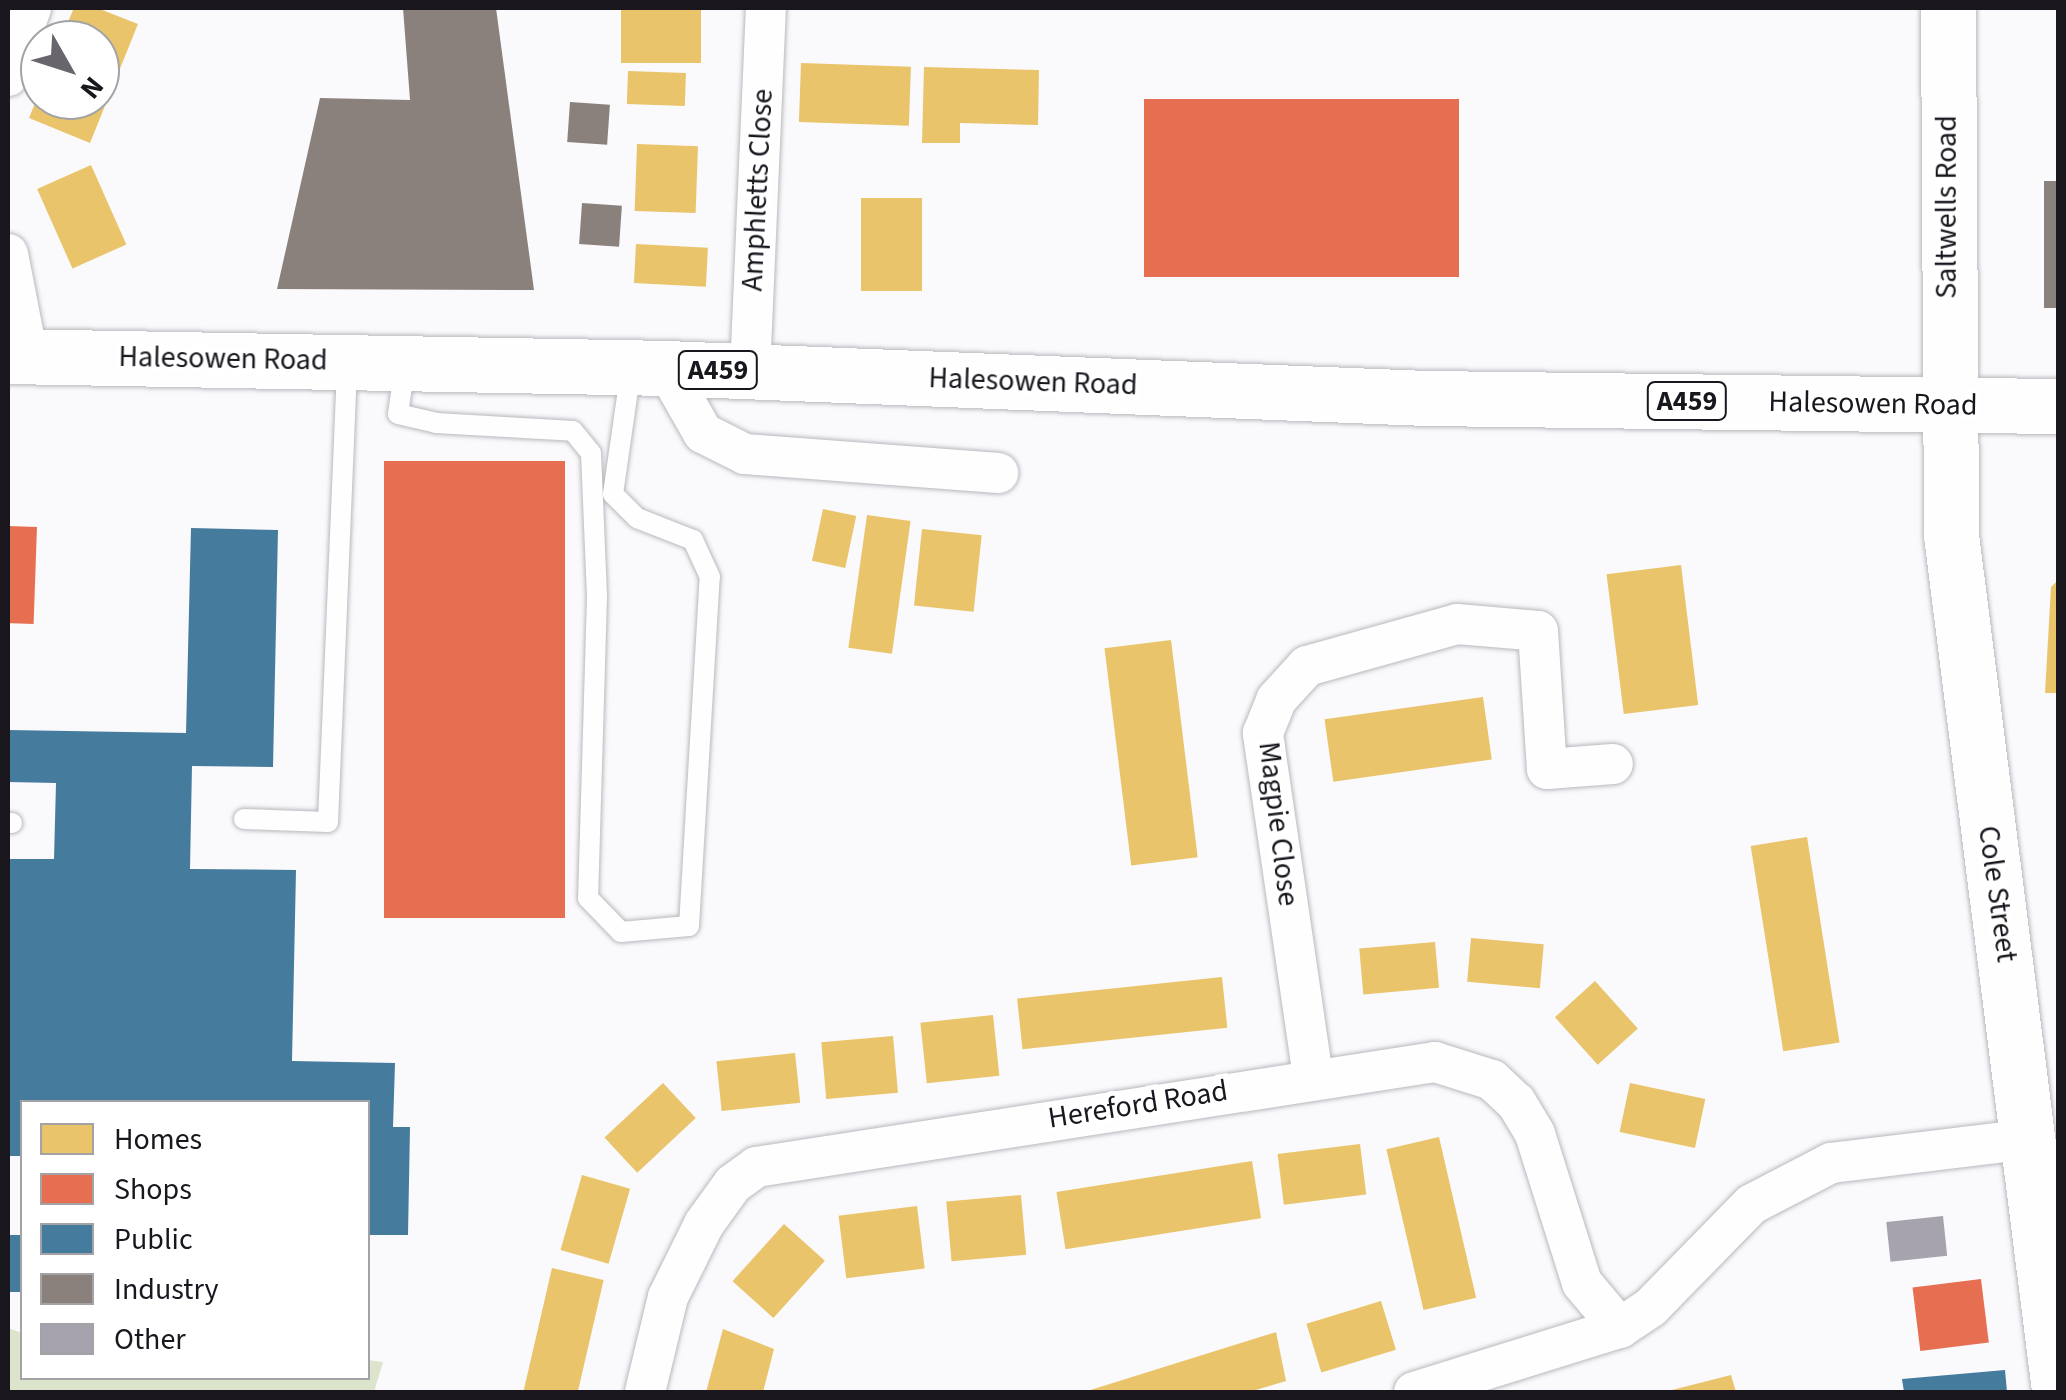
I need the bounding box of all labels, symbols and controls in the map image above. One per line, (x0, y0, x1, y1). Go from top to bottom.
north arrow (20, 20, 120, 120)
text: N (70, 68, 113, 107)
street label: Amphletts Close (735, 88, 781, 292)
street label: Saltwells Road (1929, 115, 1965, 299)
street label: Halesowen Road (118, 339, 328, 379)
road number: A459 (676, 347, 760, 393)
street label: Halesowen Road (928, 360, 1138, 404)
road number: A459 (1644, 378, 1730, 424)
street label: Halesowen Road (1768, 384, 1978, 424)
street label: Magpie Close (1250, 740, 1306, 908)
street label: Cole Street (1970, 824, 2024, 964)
street label: Hereford Road (1046, 1073, 1230, 1137)
legend (20, 1100, 370, 1380)
text: Homes (114, 1118, 202, 1161)
text: Shops (114, 1168, 192, 1211)
text: Public (114, 1218, 193, 1261)
text: Industry (114, 1268, 219, 1311)
text: Other (114, 1318, 186, 1361)

